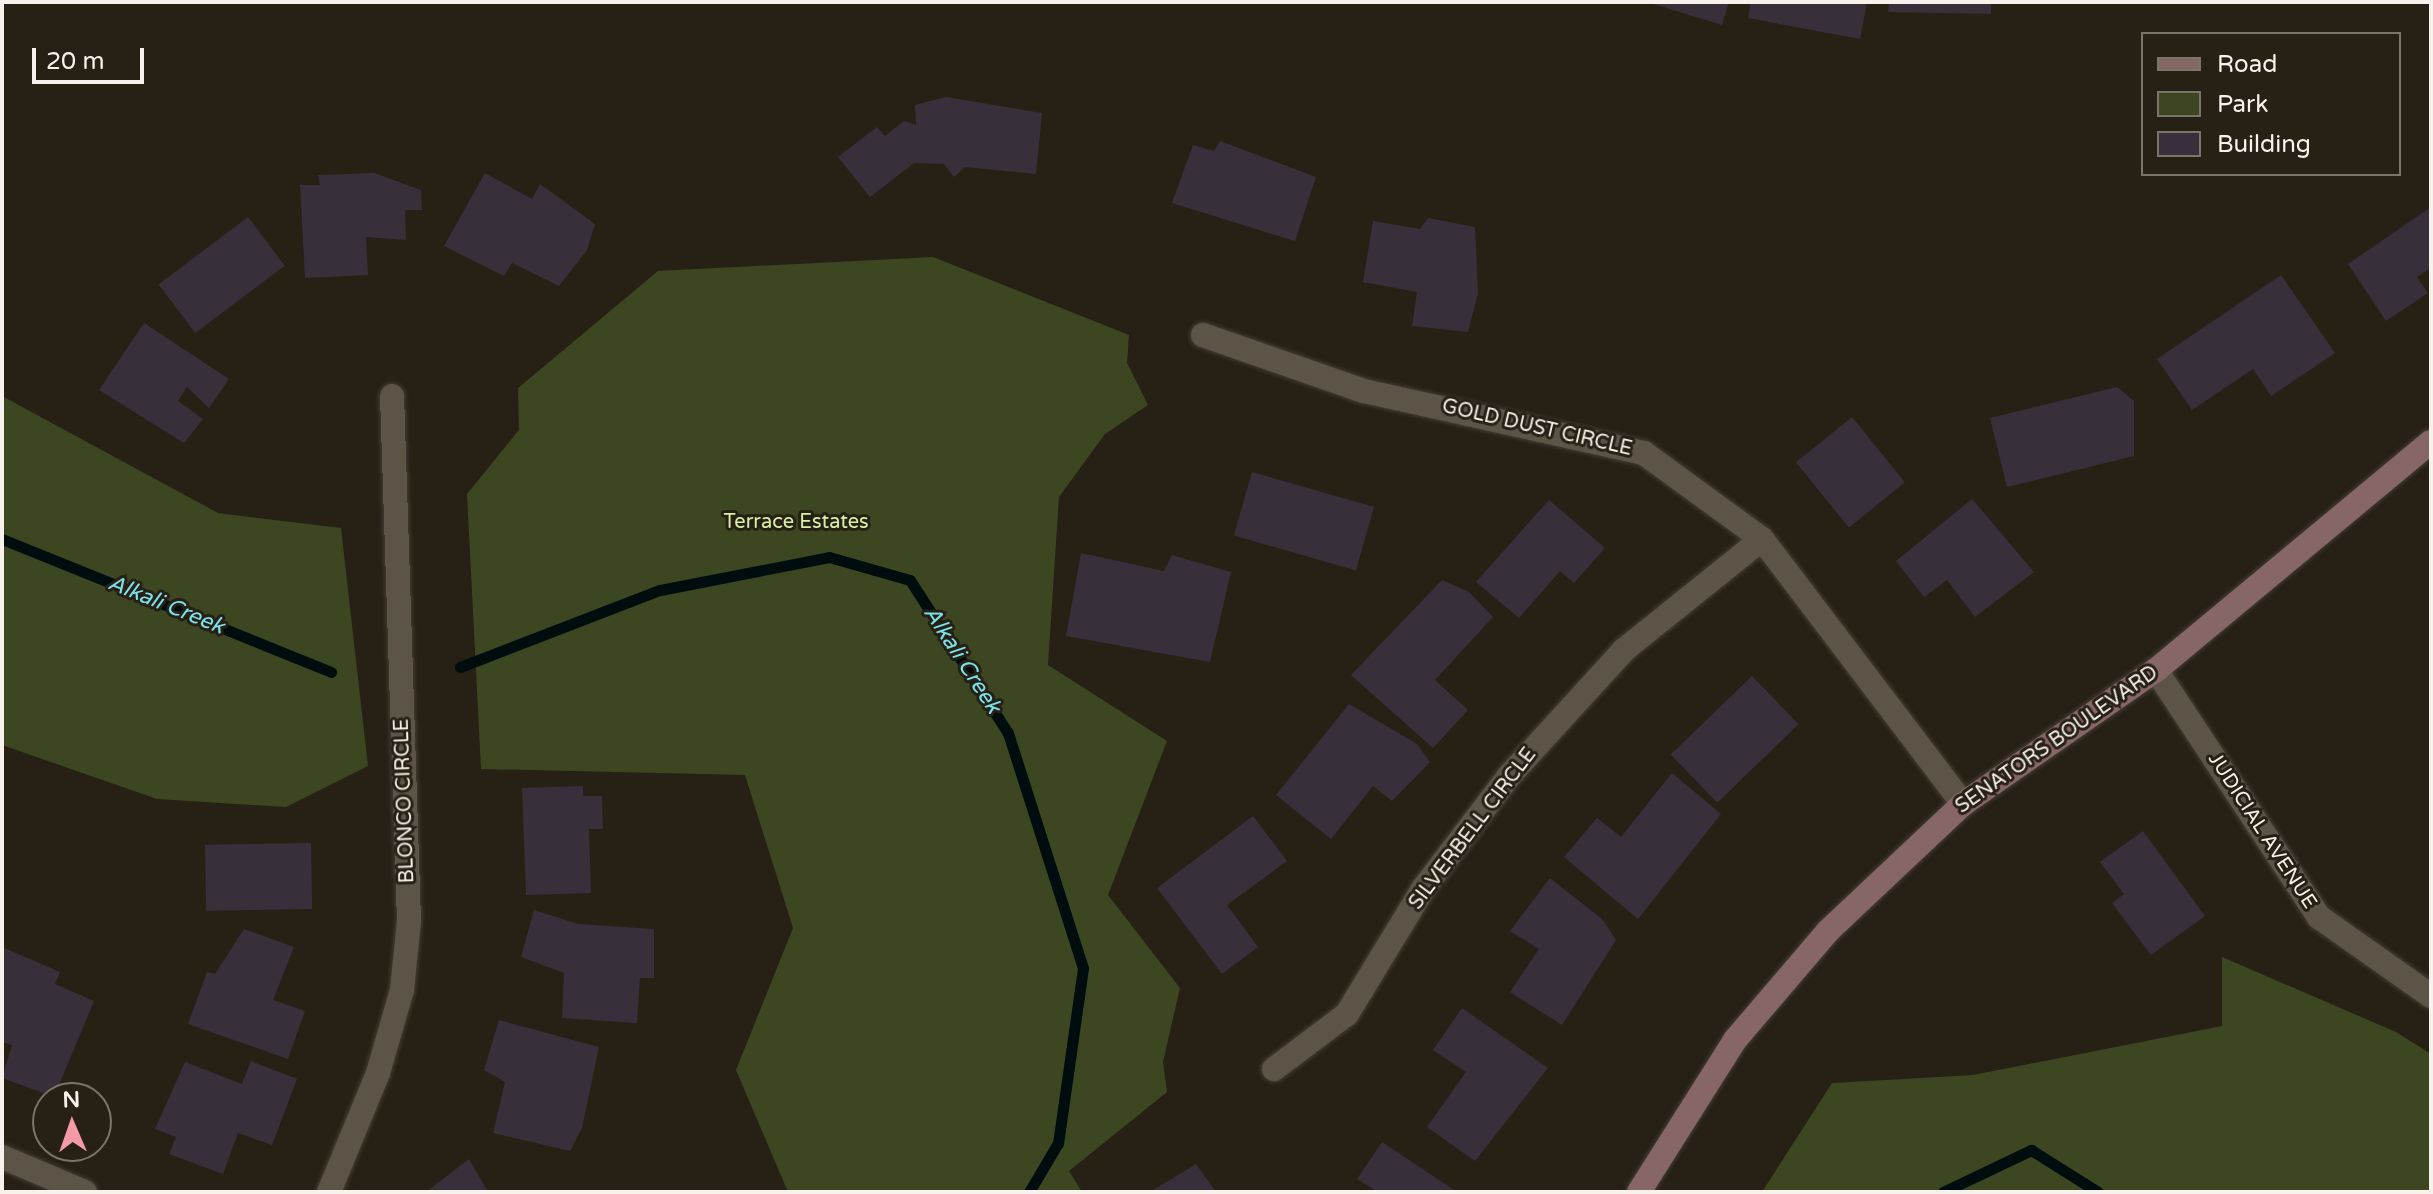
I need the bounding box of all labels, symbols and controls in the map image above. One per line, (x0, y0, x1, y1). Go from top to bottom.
scale bar (36, 32, 148, 82)
legend (2141, 32, 2401, 176)
text: 20 m (46, 47, 104, 76)
text: Road (2217, 50, 2277, 79)
text: Park (2217, 90, 2268, 119)
text: Building (2217, 130, 2311, 159)
street label: GOLD DUST CIRCLE (1440, 394, 1634, 462)
park label: Terrace Estates (723, 510, 869, 534)
water label: Alkali Creek (104, 570, 228, 640)
water label: Alkali Creek (918, 601, 1006, 719)
street label: SENATORS BOULEVARD (1951, 661, 2163, 819)
street label: BLONCO CIRCLE (390, 718, 420, 884)
street label: SILVERBELL CIRCLE (1404, 743, 1542, 915)
street label: JUDICIAL AVENUE (2203, 749, 2321, 913)
north arrow (32, 1082, 112, 1162)
text: N (62, 1087, 81, 1113)

